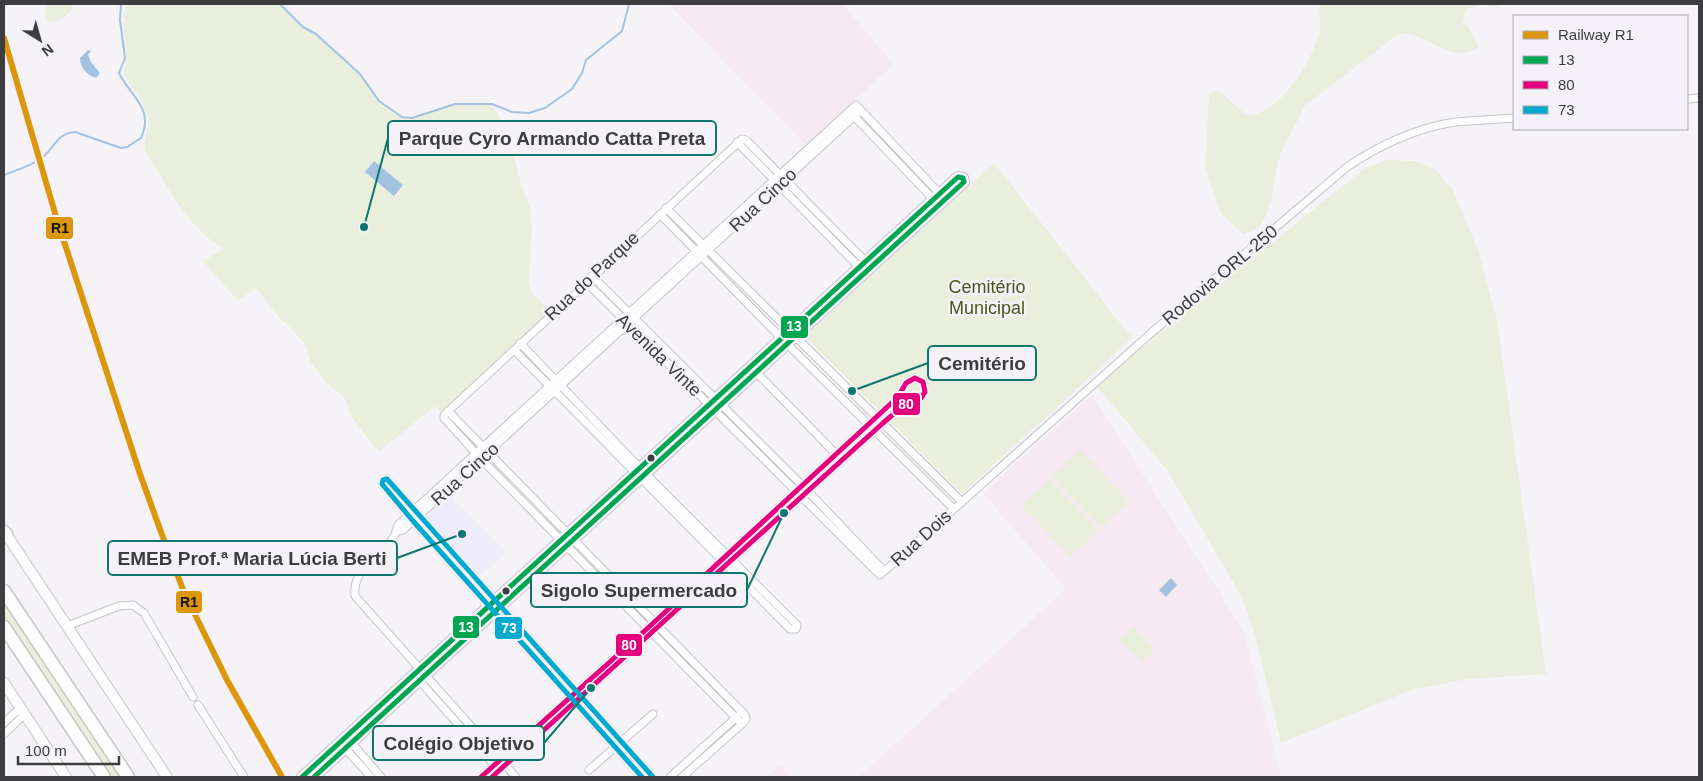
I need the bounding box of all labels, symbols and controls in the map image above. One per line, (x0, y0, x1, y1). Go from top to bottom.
north arrow (15, 15, 65, 65)
legend (1513, 15, 1688, 130)
text: Railway R1 (1558, 26, 1634, 43)
text: N (39, 41, 57, 60)
text: 13 (1558, 51, 1575, 68)
text: 80 (1558, 76, 1575, 93)
text: 73 (1558, 101, 1575, 118)
callout: Parque Cyro Armando Catta Preta (388, 121, 716, 155)
text: Parque Cyro Armando Catta Preta (399, 128, 706, 149)
street label: Rua Cinco (725, 164, 801, 236)
line badge: R1 (45, 216, 74, 240)
text: R1 (51, 220, 69, 236)
street label: Rodovia ORL-250 (1158, 221, 1282, 329)
street label: Rua do Parque (541, 227, 643, 325)
park label: Cemitério Municipal (948, 277, 1026, 318)
street label: Avenida Vinte (612, 309, 706, 401)
line badge: 13 (780, 315, 809, 339)
text: 13 (786, 318, 802, 334)
callout: Cemitério (928, 346, 1036, 380)
text: Cemitério (938, 353, 1026, 374)
line badge: 80 (892, 392, 921, 416)
text: 80 (898, 396, 914, 412)
street label: Rua Cinco (427, 438, 503, 510)
unlabelled marker (646, 453, 656, 463)
street label: Rua Dois (887, 506, 955, 570)
callout: EMEB Prof.ª Maria Lúcia Berti (108, 541, 397, 575)
text: EMEB Prof.ª Maria Lúcia Berti (118, 548, 386, 569)
callout: Sigolo Supermercado (531, 573, 747, 607)
text: Sigolo Supermercado (541, 580, 737, 601)
unlabelled marker (501, 586, 511, 596)
line badge: R1 (175, 590, 203, 614)
text: R1 (180, 594, 198, 610)
line badge: 13 (452, 615, 480, 639)
line badge: 73 (494, 616, 523, 640)
text: 13 (458, 619, 474, 635)
text: 73 (501, 620, 517, 636)
line badge: 80 (615, 633, 643, 657)
text: 80 (621, 637, 637, 653)
callout: Colégio Objetivo (373, 726, 544, 760)
text: Colégio Objetivo (384, 733, 534, 754)
scale bar (18, 734, 119, 766)
text: 100 m (25, 742, 67, 759)

